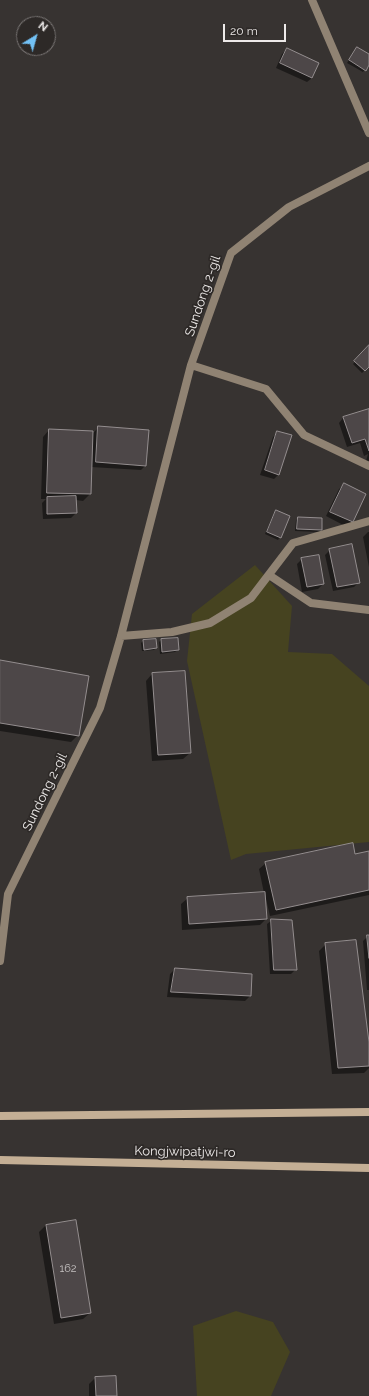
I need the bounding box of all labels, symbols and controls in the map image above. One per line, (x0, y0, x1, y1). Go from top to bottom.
north arrow (16, 16, 56, 56)
scale bar (225, 16, 288, 42)
text: N (36, 19, 50, 35)
text: 20 m (230, 24, 258, 38)
street label: Sundong 2-gil (182, 253, 224, 339)
street label: Sundong 2-gil (19, 751, 71, 833)
street label: Kongjwipatjwi-ro (134, 1143, 236, 1161)
house number: 162 (59, 1262, 77, 1276)

